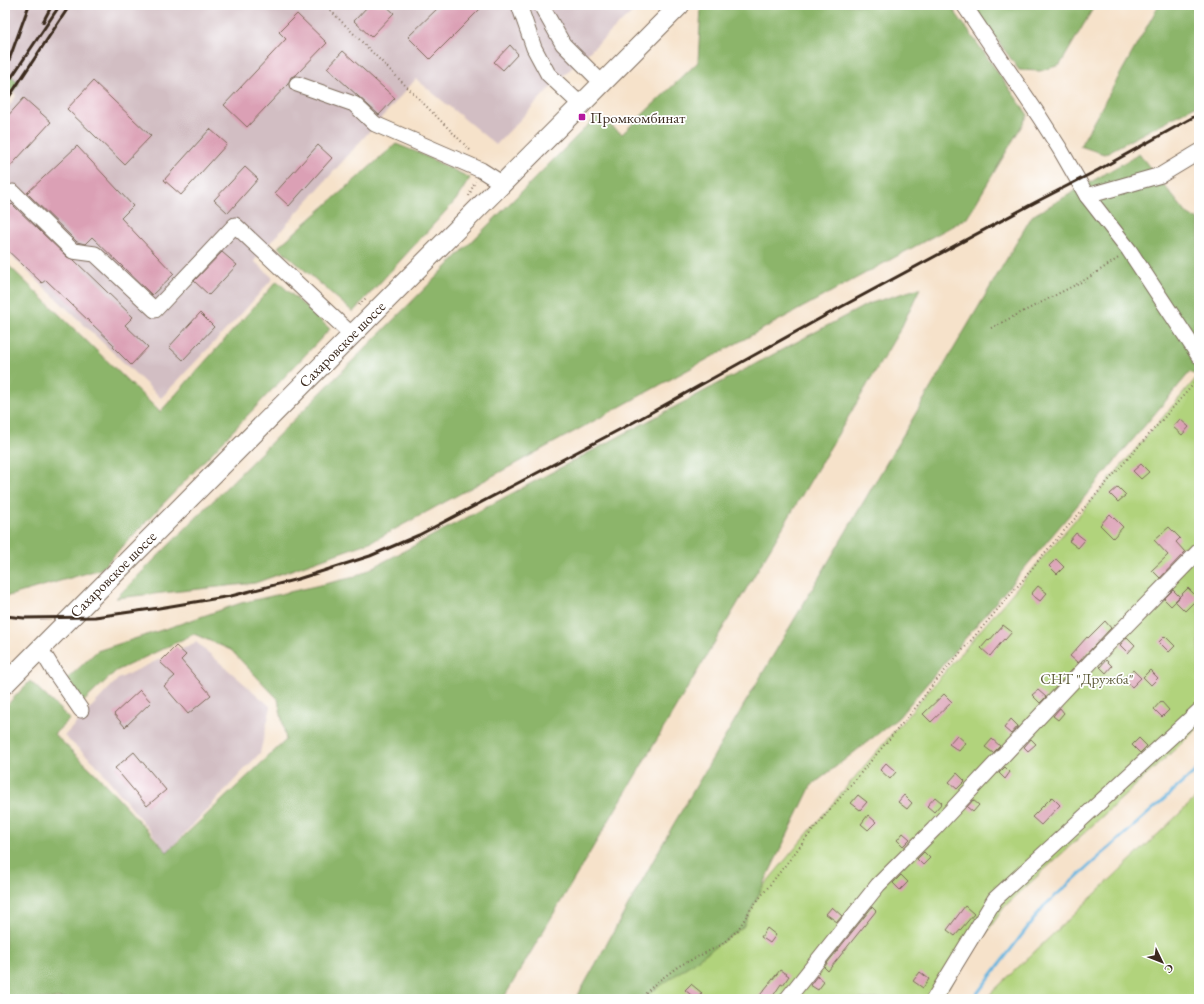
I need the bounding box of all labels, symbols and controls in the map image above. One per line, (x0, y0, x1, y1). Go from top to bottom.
place label: Промкомбинат (590, 108, 685, 127)
marker: Промкомбинат (577, 112, 587, 122)
street label: Сахаровское шоссе (295, 297, 389, 391)
street label: Сахаровское шоссе (66, 527, 160, 621)
park label: СНТ "Дружба" (1040, 669, 1134, 688)
north arrow (1142, 942, 1182, 982)
text: С (1161, 961, 1177, 977)

